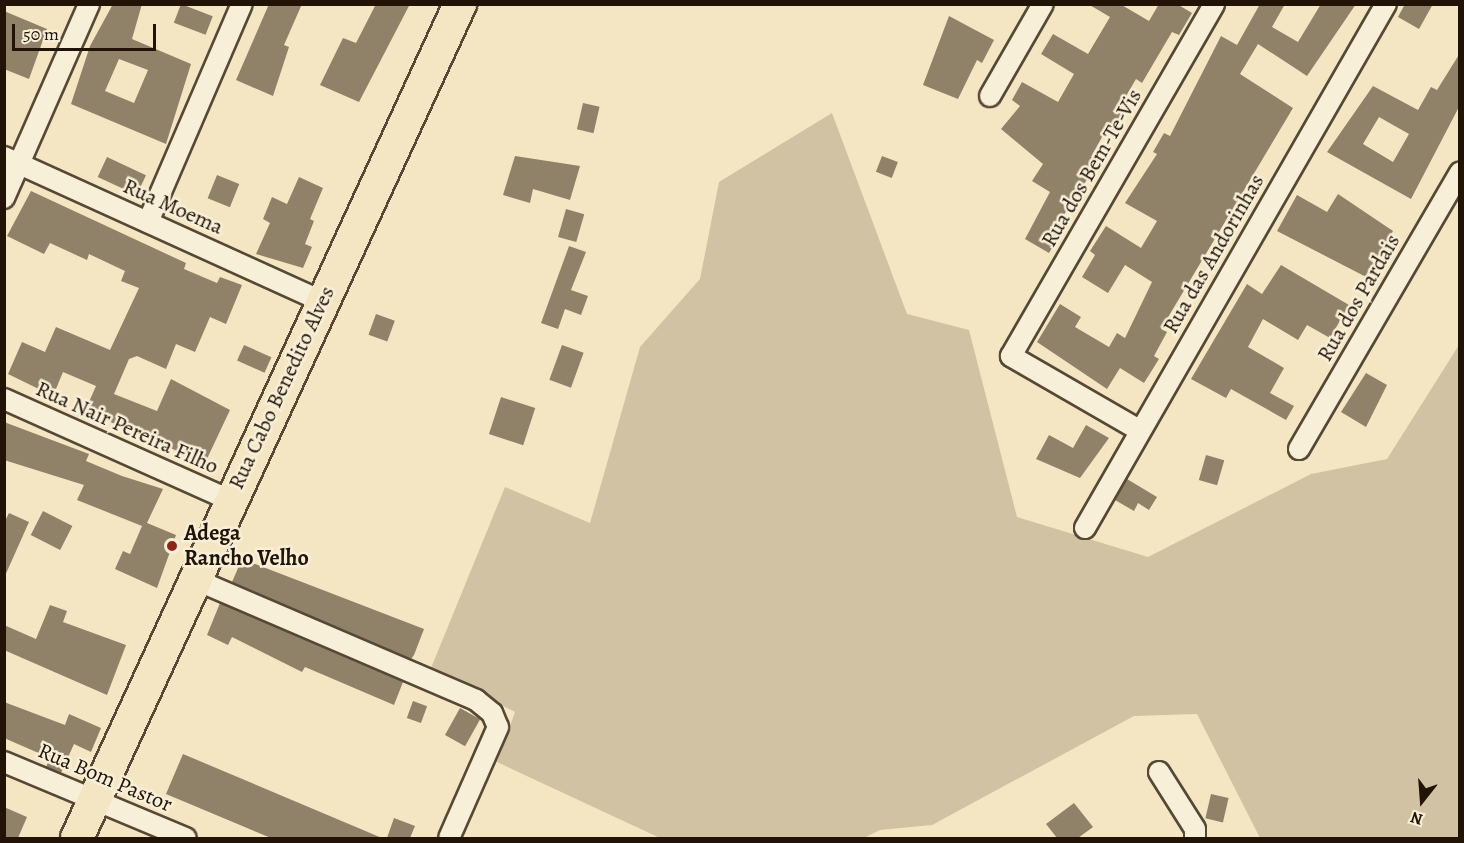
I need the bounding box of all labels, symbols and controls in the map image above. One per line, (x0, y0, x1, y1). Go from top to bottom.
scale bar (15, 12, 159, 50)
text: 50 m (23, 22, 59, 46)
street label: Rua dos Bem-Te-Vis (1036, 84, 1148, 252)
street label: Rua das Andorinhas (1158, 170, 1270, 338)
street label: Rua Moema (119, 173, 227, 241)
street label: Rua dos Pardais (1312, 230, 1406, 366)
street label: Rua Cabo Benedito Alves (223, 282, 341, 494)
street label: Rua Nair Pereira Filho (32, 376, 222, 480)
place label: Adega Rancho Velho (184, 520, 309, 572)
marker: Adega Rancho Velho (165, 539, 179, 553)
street label: Rua Bom Pastor (34, 738, 176, 818)
north arrow (1392, 771, 1452, 831)
text: N (1408, 806, 1426, 830)

